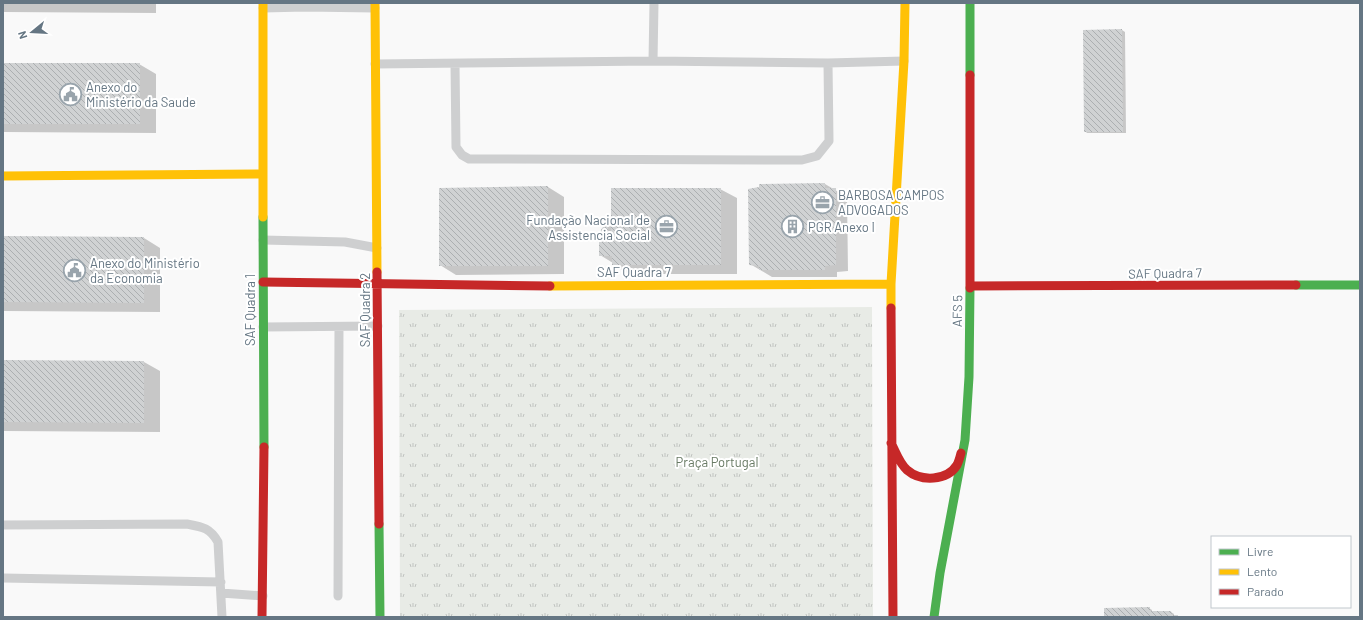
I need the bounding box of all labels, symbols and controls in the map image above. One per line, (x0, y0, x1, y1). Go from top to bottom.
north arrow (12, 12, 52, 52)
text: N (15, 30, 29, 41)
place label: Anexo do Ministério da Saude (86, 79, 196, 110)
public building icon: Anexo do Ministério da Saude (58, 81, 84, 107)
place label: BARBOSA CAMPOS ADVOGADOS (838, 187, 944, 218)
office icon: BARBOSA CAMPOS ADVOGADOS (809, 189, 835, 215)
place label: Fundação Nacional de Assistencia Social (526, 212, 650, 243)
office icon: Fundação Nacional de Assistencia Social (653, 214, 679, 240)
building icon: PGR Anexo I (779, 214, 805, 240)
place label: PGR Anexo I (808, 219, 875, 235)
place label: Anexo do Ministério da Economia (90, 255, 200, 286)
public building icon: Anexo do Ministério da Economia (61, 257, 87, 283)
street label: SAF Quadra 7 (597, 264, 671, 280)
street label: SAF Quadra 7 (1128, 264, 1202, 282)
street label: SAF Quadra 2 (357, 273, 373, 347)
street label: SAF Quadra 1 (242, 274, 258, 346)
street label: AFS 5 (949, 294, 965, 327)
park label: Praça Portugal (676, 454, 758, 470)
legend (1211, 536, 1351, 608)
text: Livre (1247, 544, 1273, 558)
text: Lento (1247, 564, 1277, 578)
text: Parado (1247, 584, 1284, 598)

